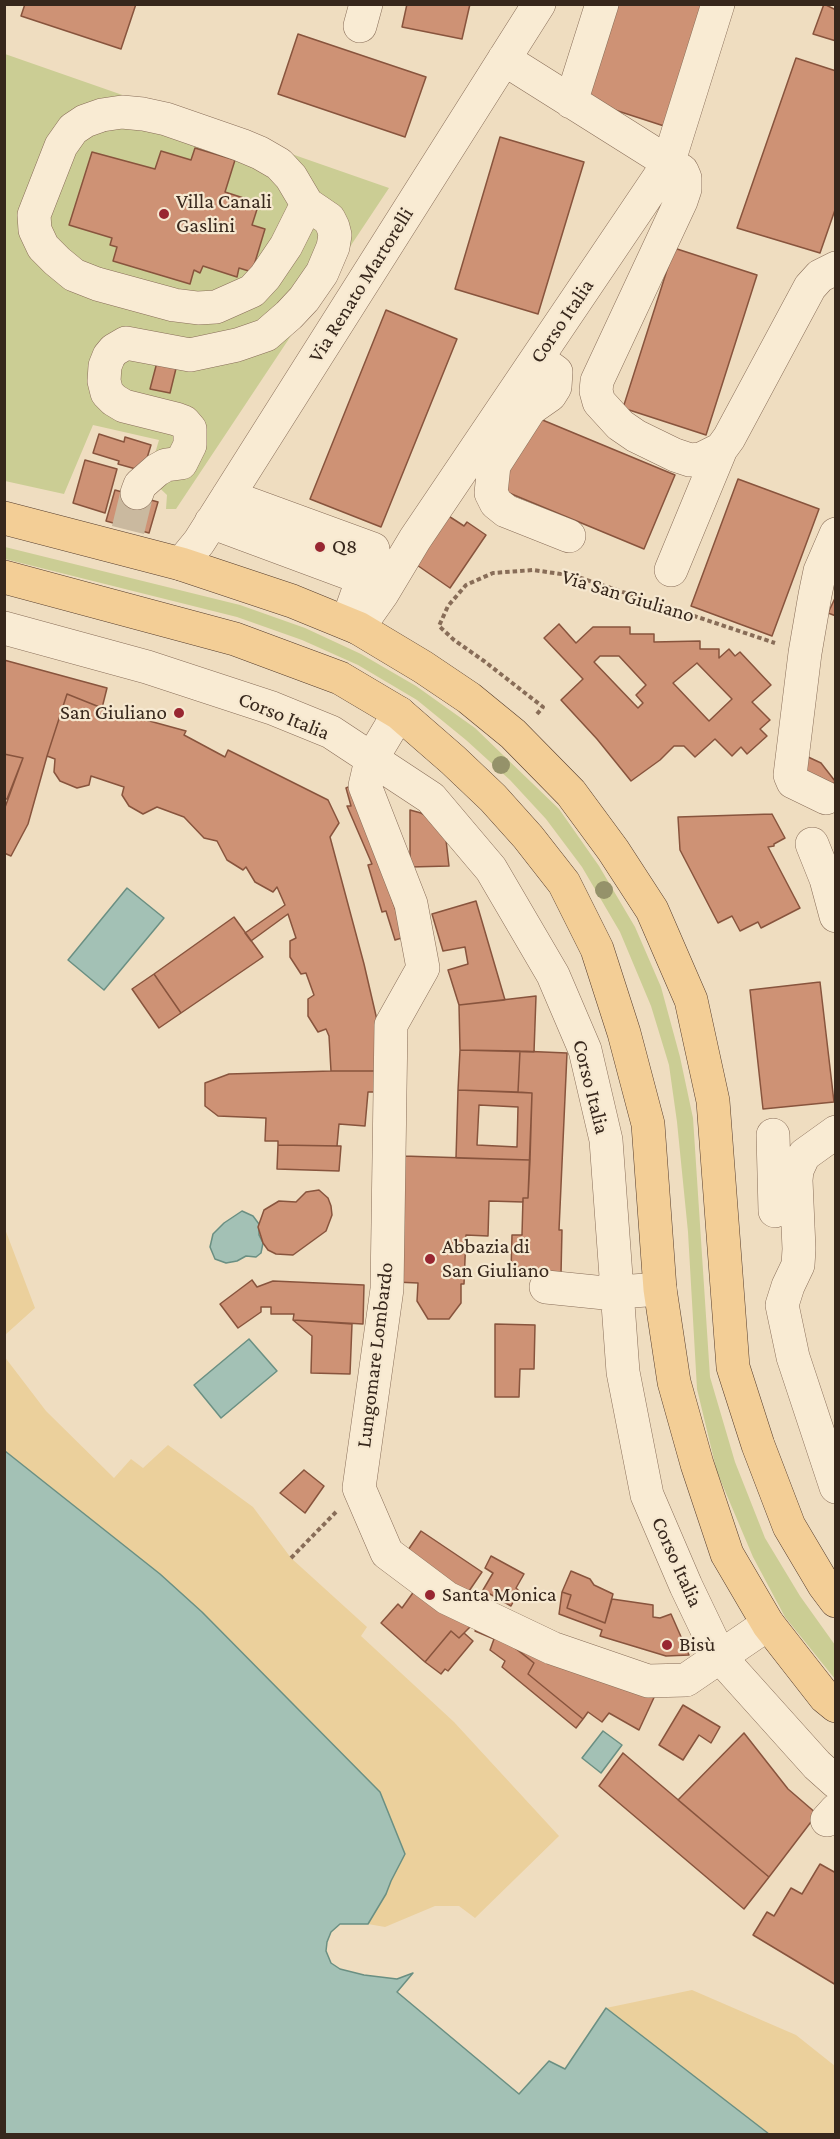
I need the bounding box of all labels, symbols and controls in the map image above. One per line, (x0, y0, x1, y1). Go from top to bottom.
place label: Villa Canali Gaslini (176, 189, 272, 239)
street label: Via Renato Martorelli (303, 203, 419, 367)
marker: Villa Canali Gaslini (157, 207, 171, 221)
street label: Corso Italia (525, 274, 599, 368)
place label: Q8 (332, 534, 357, 560)
marker: Q8 (313, 540, 327, 554)
street label: Via San Giuliano (558, 564, 698, 628)
street label: Corso Italia (235, 686, 333, 746)
place label: San Giuliano (60, 700, 167, 726)
marker: San Giuliano (172, 706, 186, 720)
street label: Corso Italia (567, 1037, 615, 1137)
place label: Abbazia di San Giuliano (442, 1234, 549, 1284)
marker: Abbazia di San Giuliano (423, 1252, 437, 1266)
street label: Lungomare Lombardo (351, 1261, 399, 1449)
street label: Corso Italia (646, 1513, 708, 1611)
place label: Santa Monica (442, 1582, 556, 1608)
marker: Santa Monica (423, 1588, 437, 1602)
place label: Bisù (679, 1632, 715, 1658)
marker: Bisù (660, 1638, 674, 1652)

